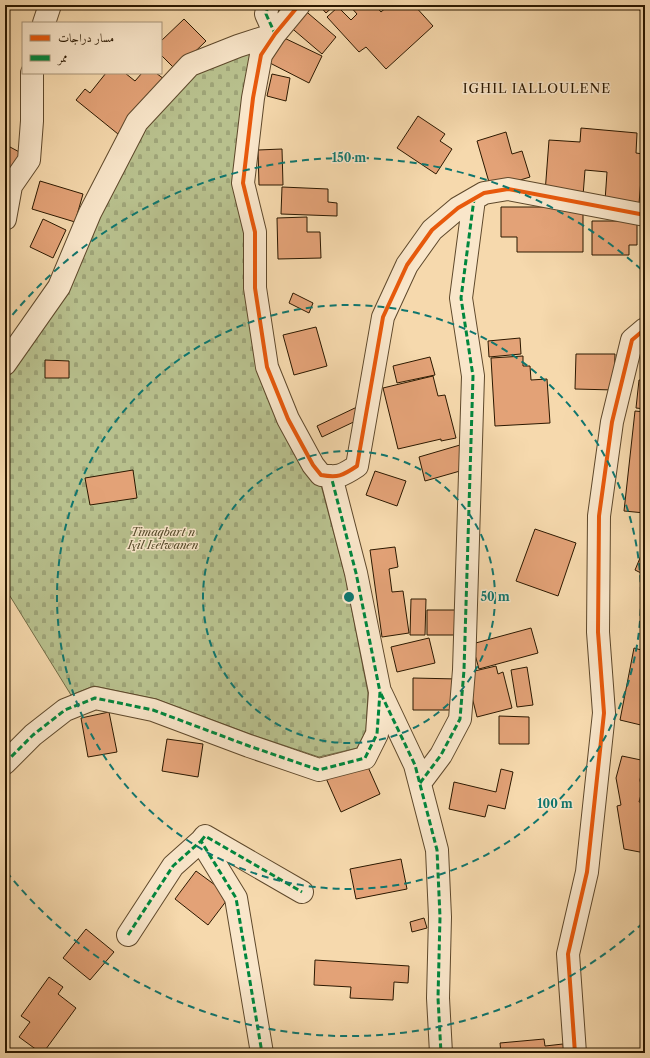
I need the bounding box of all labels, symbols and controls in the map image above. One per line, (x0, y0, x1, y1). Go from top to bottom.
legend (22, 22, 162, 74)
text: مسار دراجات (58, 30, 114, 45)
text: ممر (56, 50, 68, 66)
district label: IGHIL IALLOULENE (463, 80, 611, 96)
text: 150 m (332, 150, 366, 165)
park label: Timaqbart n Iɣil Iɛelwanen (127, 525, 199, 552)
text: 50 m (480, 589, 510, 604)
centre of rings (342, 590, 356, 604)
text: 100 m (537, 796, 573, 811)

